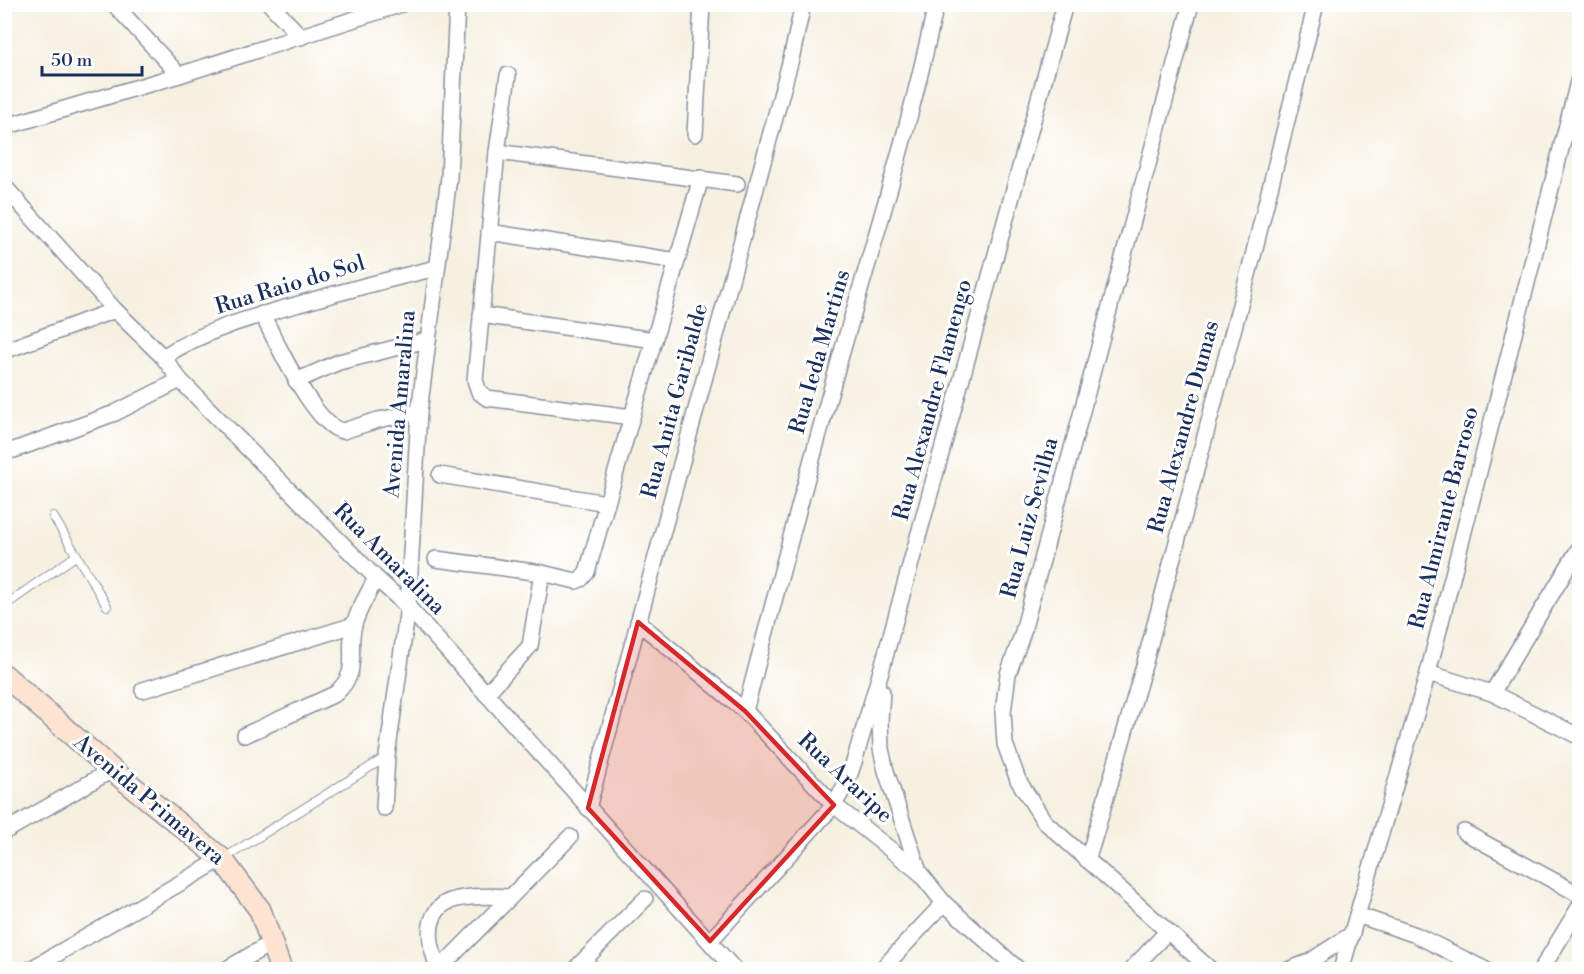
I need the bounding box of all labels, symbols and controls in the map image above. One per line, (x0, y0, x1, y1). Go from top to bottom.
scale bar (42, 39, 142, 77)
text: 50 m (51, 49, 93, 72)
street label: Rua Raio do Sol (212, 249, 369, 321)
street label: Rua Ieda Martins (784, 267, 856, 437)
street label: Rua Alexandre Flamengo (888, 276, 978, 524)
street label: Rua Anita Garibalde (636, 301, 714, 501)
street label: Avenida Amaralina (378, 308, 422, 500)
street label: Rua Alexandre Dumas (1143, 318, 1225, 536)
street label: Rua Almirante Barroso (1403, 404, 1485, 632)
street label: Rua Luiz Sevilha (996, 434, 1065, 601)
street label: Rua Amaralina (327, 497, 451, 621)
street label: Rua Araripe (792, 727, 898, 829)
street label: Avenida Primavera (67, 728, 231, 872)

